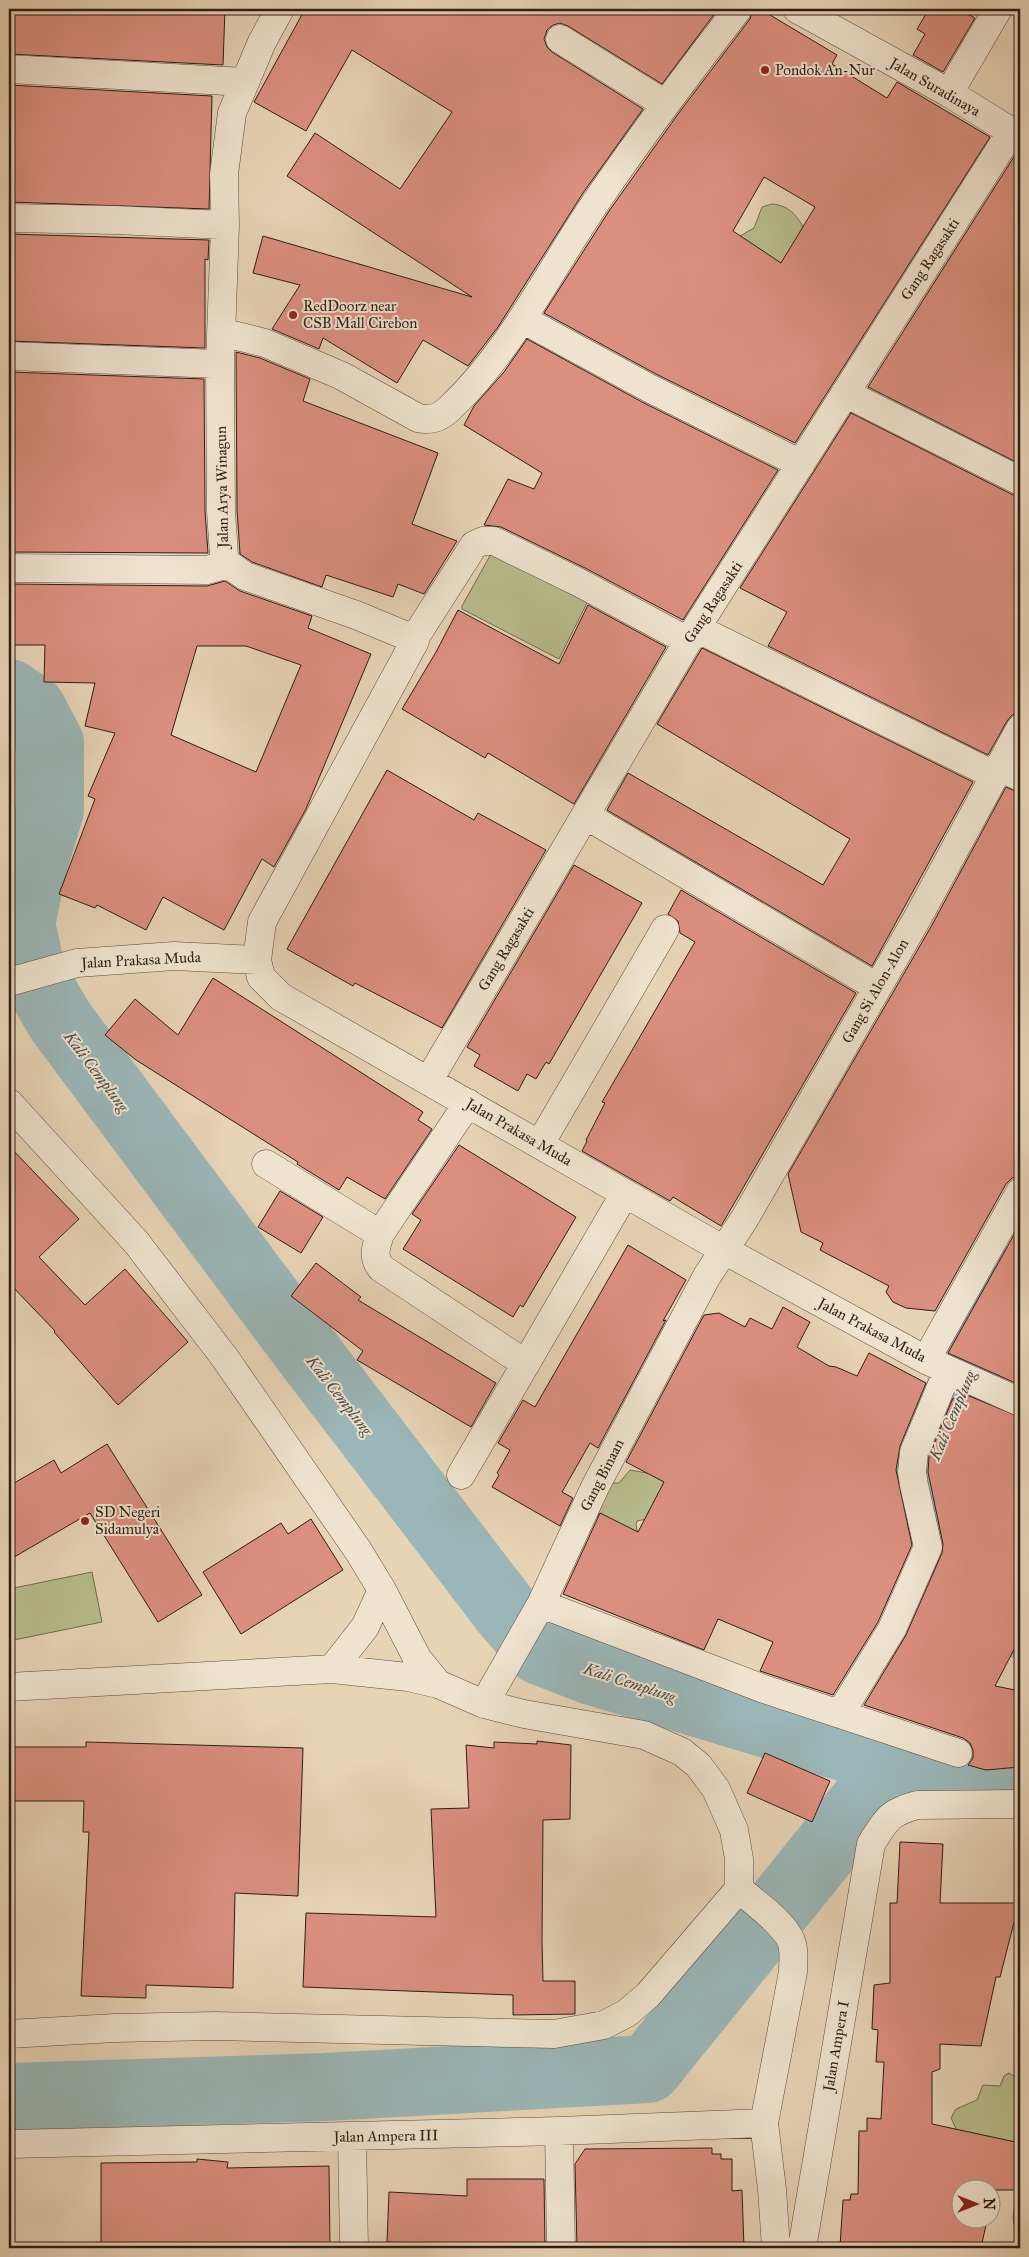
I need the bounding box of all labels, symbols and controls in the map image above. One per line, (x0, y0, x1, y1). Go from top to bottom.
street label: Jalan Suradinaya (884, 53, 984, 121)
place label: Pondok An-Nur (775, 61, 875, 79)
marker: Pondok An-Nur (759, 64, 771, 76)
street label: Gang Ragasakti (897, 215, 963, 303)
place label: RedDoorz near CSB Mall Cirebon (303, 297, 417, 332)
marker: RedDoorz near CSB Mall Cirebon (287, 309, 299, 321)
street label: Jalan Arya Winagun (212, 426, 233, 550)
street label: Gang Ragasakti (680, 558, 746, 646)
street label: Gang Ragasakti (474, 904, 538, 994)
street label: Gang Si Alon-Alon (838, 936, 912, 1046)
street label: Jalan Prakasa Muda (79, 948, 202, 973)
water label: Kali Cemplung (59, 1027, 134, 1117)
street label: Jalan Prakasa Muda (460, 1093, 576, 1171)
street label: Jalan Prakasa Muda (813, 1293, 930, 1367)
water label: Kali Cemplung (301, 1351, 377, 1440)
water label: Kali Cemplung (925, 1367, 981, 1464)
street label: Gang Binaan (576, 1436, 628, 1514)
place label: SD Negeri Sidamulya (95, 1503, 160, 1538)
marker: SD Negeri Sidamulya (79, 1515, 91, 1527)
water label: Kali Cemplung (580, 1658, 679, 1708)
street label: Jalan Ampera I (819, 1999, 854, 2095)
street label: Jalan Ampera III (331, 2126, 439, 2147)
north arrow (952, 2180, 1002, 2230)
text: N (980, 2198, 997, 2210)

